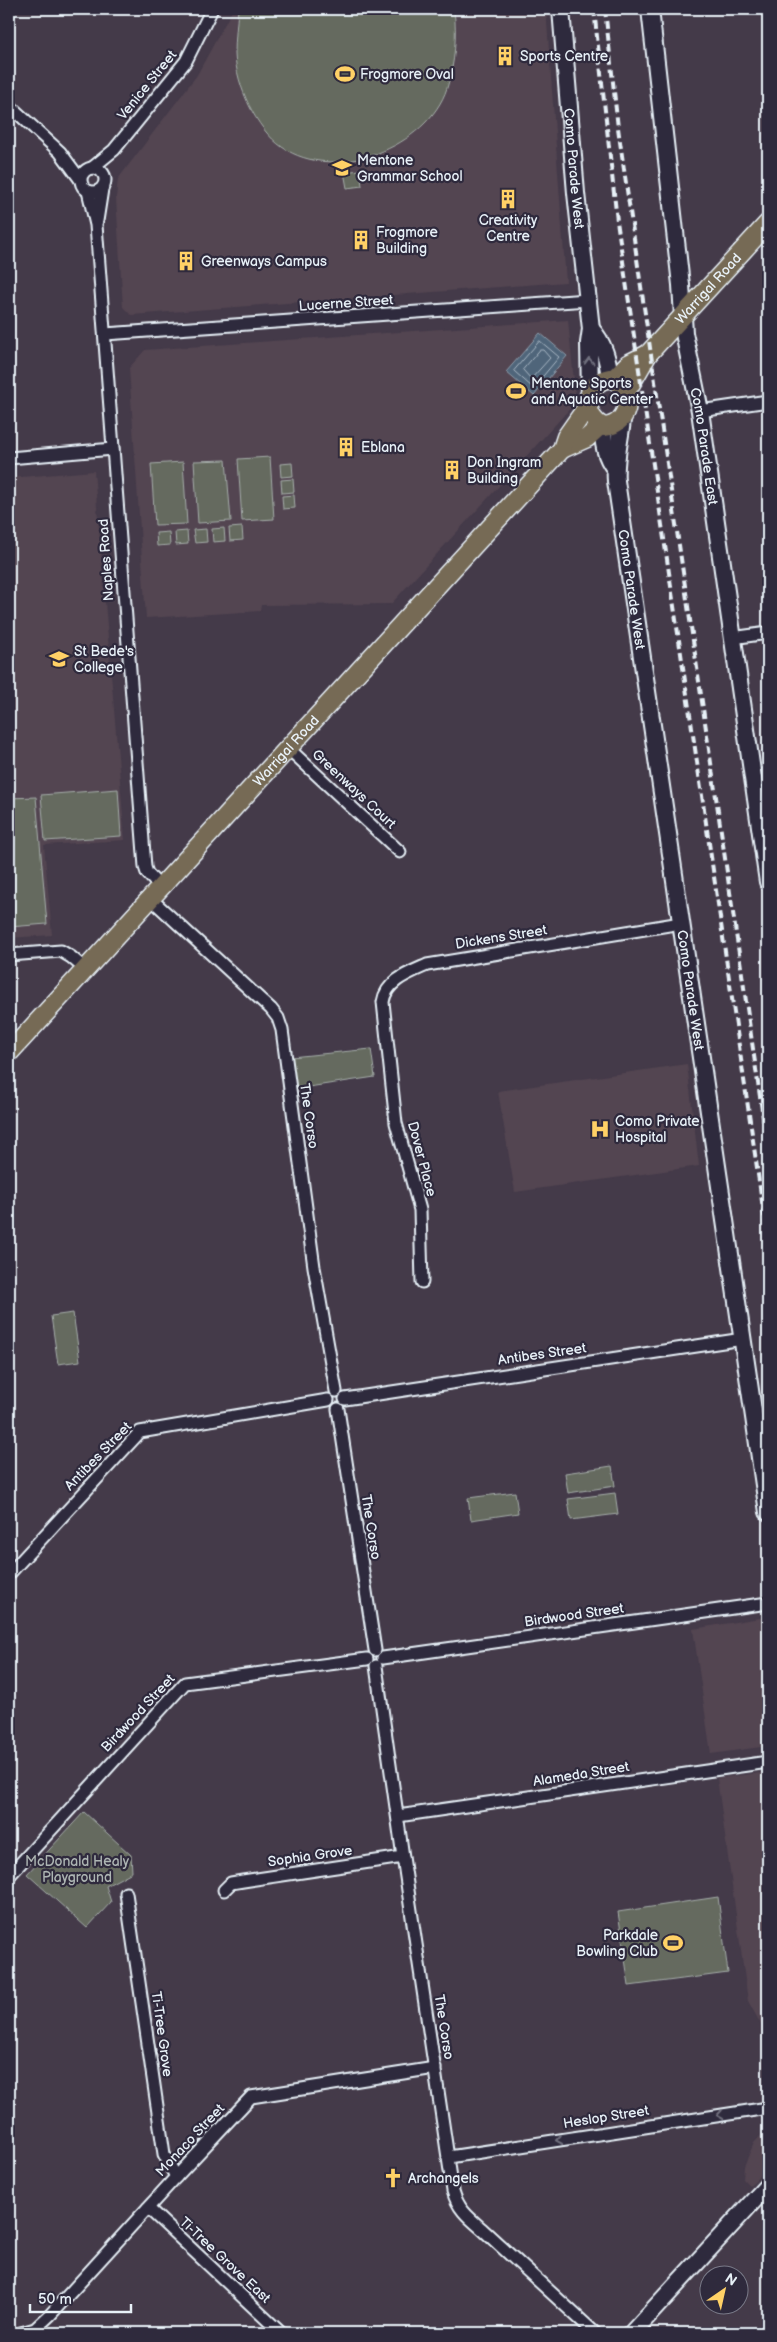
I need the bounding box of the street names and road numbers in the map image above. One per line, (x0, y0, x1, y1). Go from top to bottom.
street label: Venice Street (114, 46, 181, 123)
street label: Como Parade West (561, 107, 588, 230)
street label: Warrigal Road (671, 249, 745, 327)
street label: Lucerne Street (298, 291, 395, 315)
street label: Como Parade East (687, 386, 722, 507)
street label: Naples Road (95, 518, 117, 602)
street label: Como Parade West (615, 528, 649, 651)
street label: Warrigal Road (249, 712, 323, 790)
street label: Greenways Court (308, 746, 400, 833)
street label: Dickens Street (454, 921, 549, 953)
street label: Como Parade West (674, 929, 708, 1052)
street label: The Corso (296, 1082, 322, 1150)
street label: Dover Place (404, 1120, 440, 1198)
street label: Antibes Street (497, 1339, 588, 1369)
street label: Antibes Street (61, 1418, 136, 1494)
street label: The Corso (357, 1493, 385, 1561)
street label: Birdwood Street (523, 1600, 626, 1630)
street label: Birdwood Street (98, 1670, 179, 1755)
street label: Alameda Street (532, 1758, 631, 1790)
street label: Sophia Grove (267, 1842, 353, 1870)
street label: Ti-Tree Grove (148, 1990, 176, 2078)
street label: The Corso (430, 1993, 458, 2061)
street label: Monaco Street (152, 2100, 228, 2180)
street label: Heslop Street (562, 2102, 651, 2132)
street label: Ti-Tree Grove East (176, 2213, 275, 2307)

